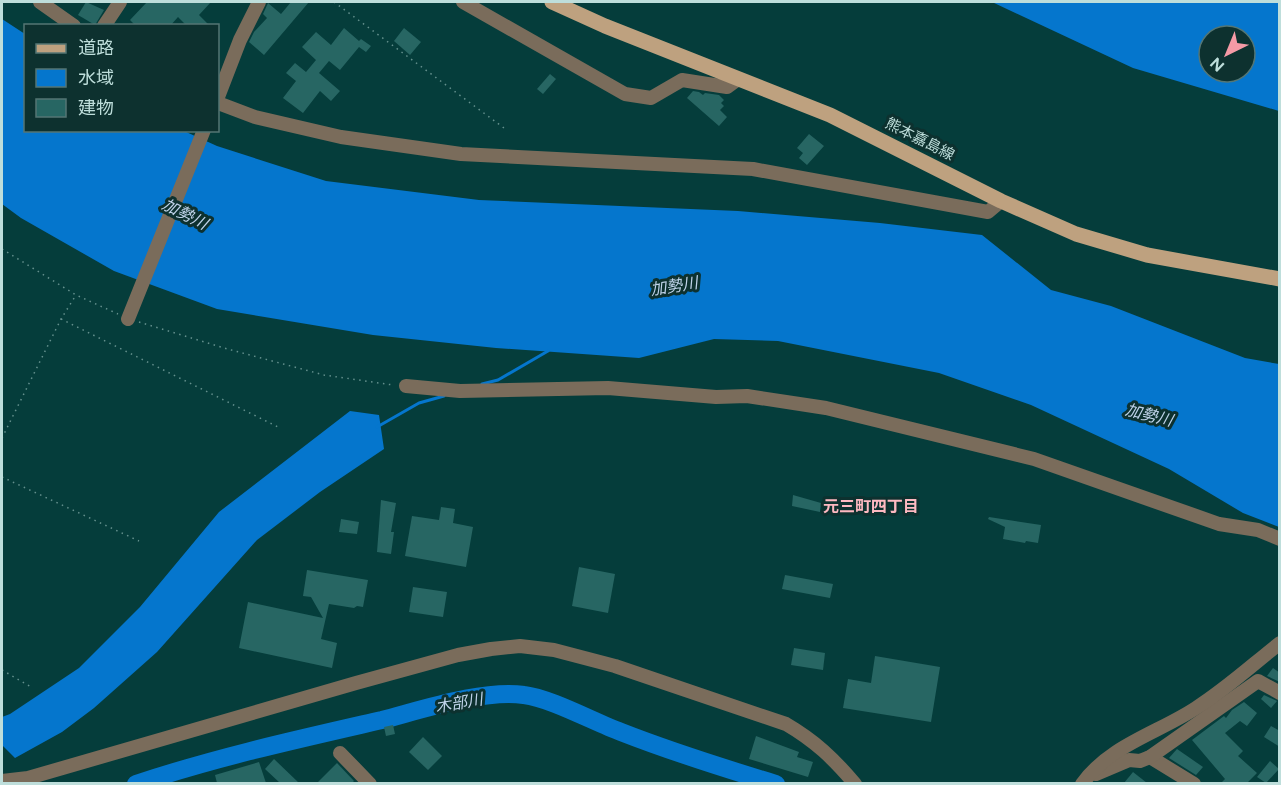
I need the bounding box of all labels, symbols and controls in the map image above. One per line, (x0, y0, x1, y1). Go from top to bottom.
legend (24, 24, 219, 132)
north arrow (1197, 24, 1257, 84)
text: 道路 (78, 37, 114, 59)
text: N (1206, 53, 1228, 76)
text: 水域 (78, 67, 114, 89)
text: 建物 (78, 97, 114, 119)
street label: 熊本嘉島線 (882, 114, 958, 164)
water label: 加勢川 (159, 195, 212, 234)
water label: 加勢川 (649, 273, 701, 299)
water label: 加勢川 (1123, 400, 1177, 431)
district label: 元三町四丁目 (823, 497, 919, 516)
water label: 木部川 (434, 689, 486, 717)

